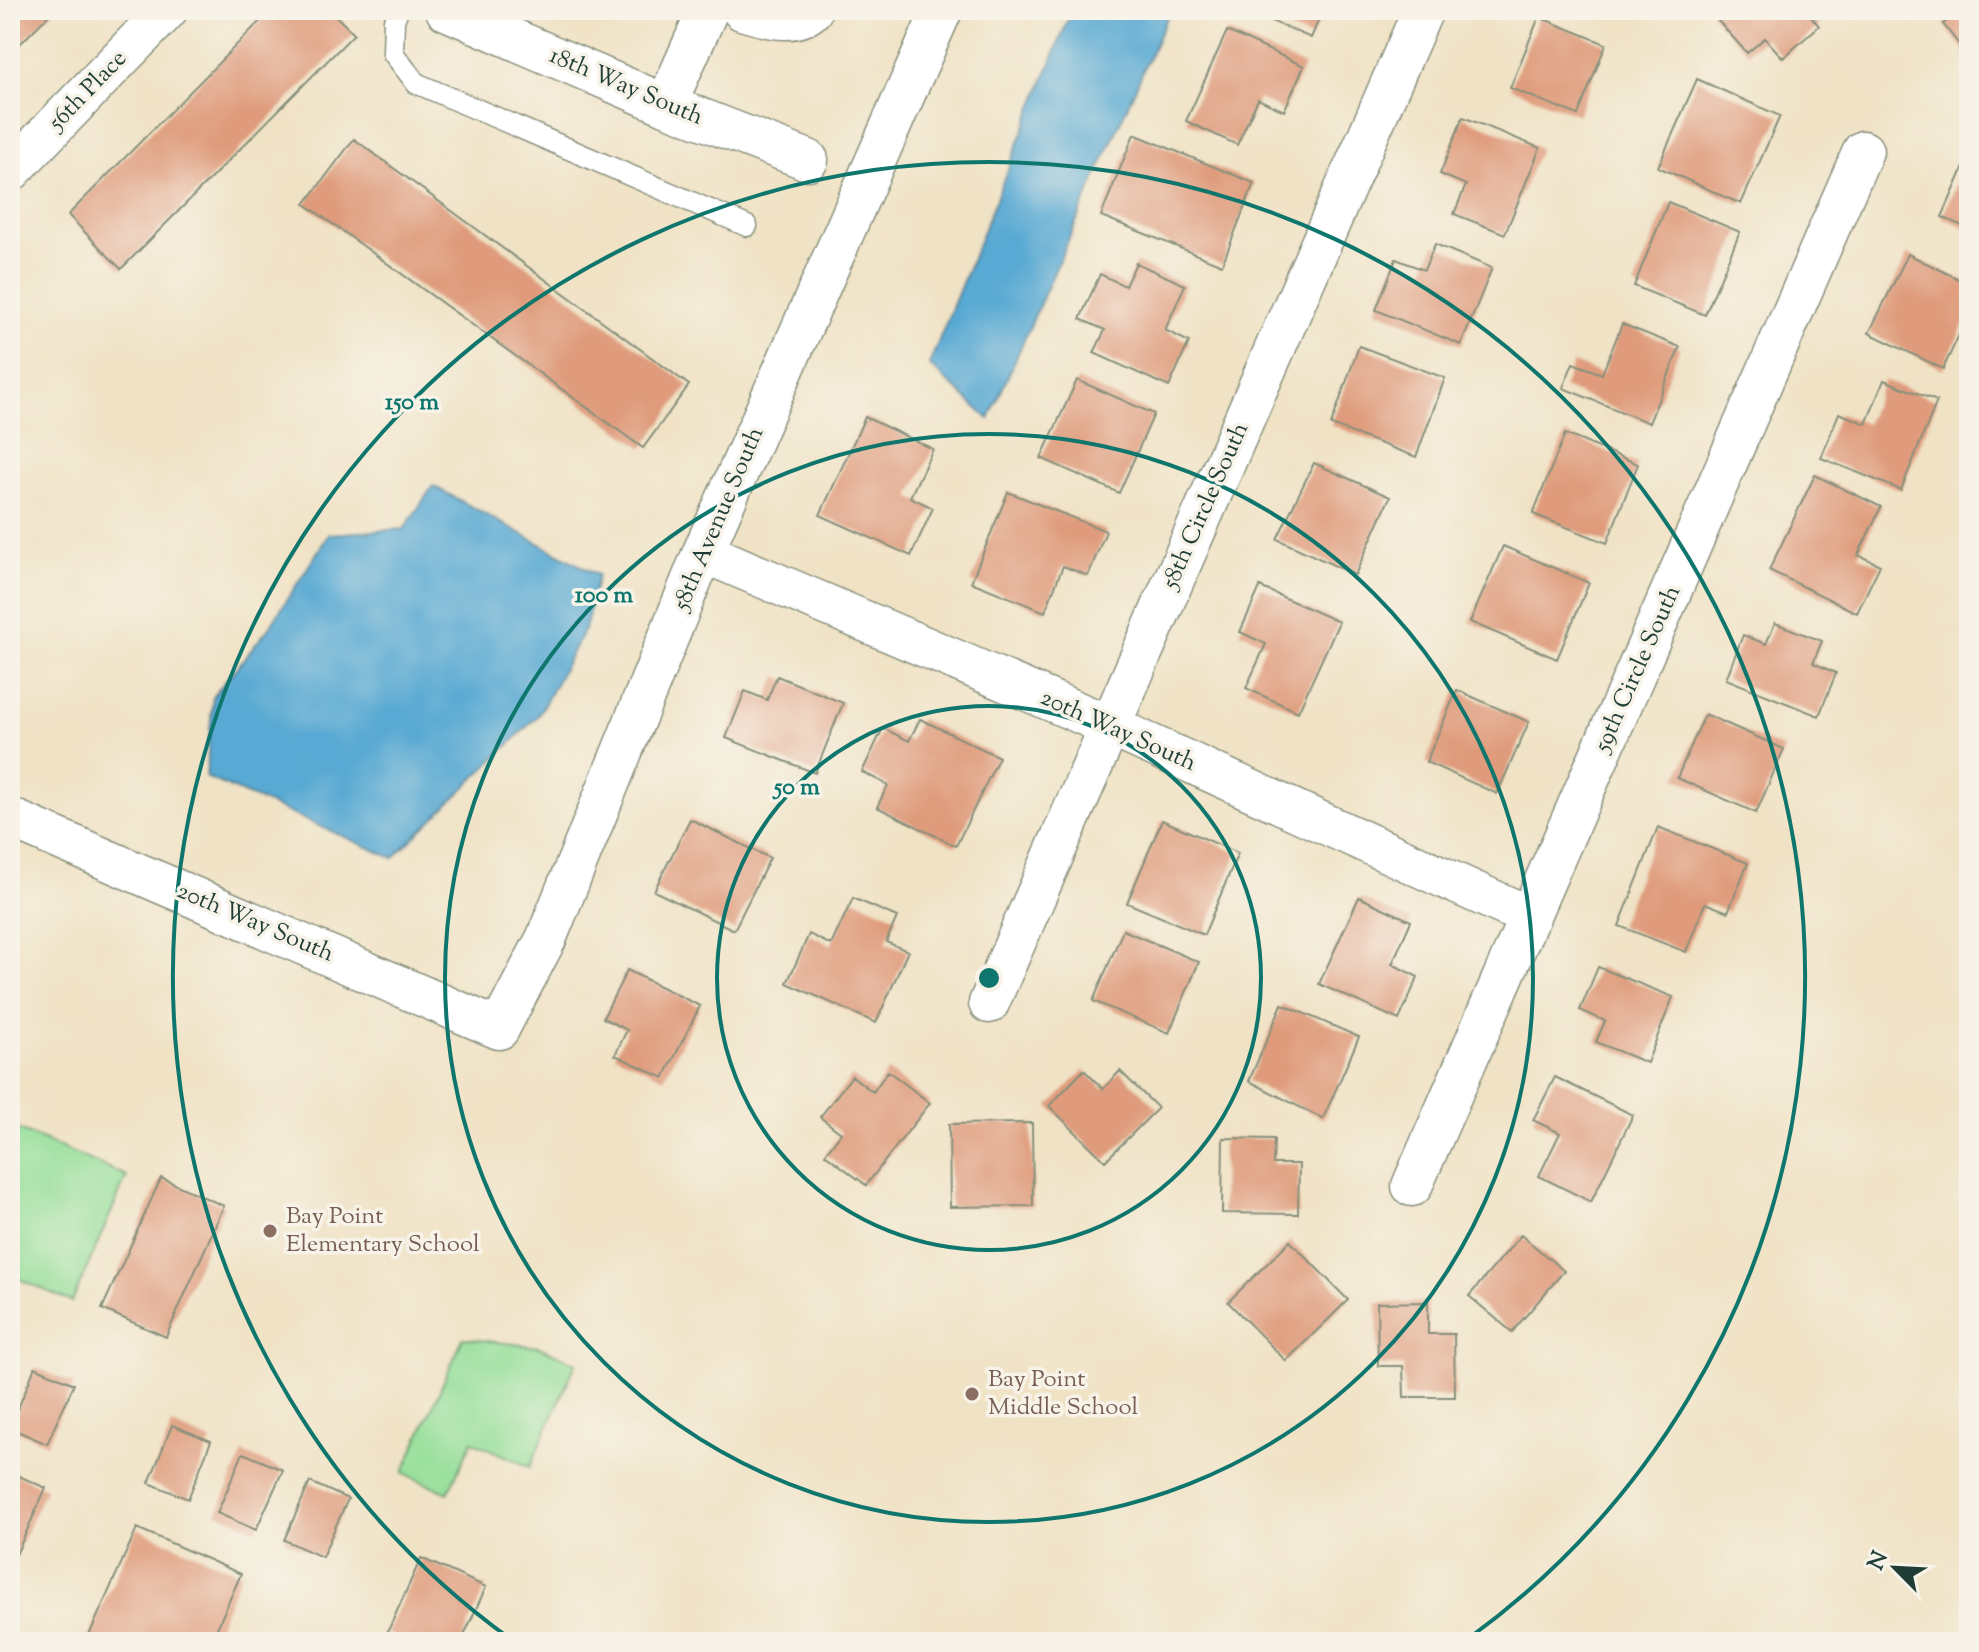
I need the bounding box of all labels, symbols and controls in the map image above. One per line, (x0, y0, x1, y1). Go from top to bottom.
street label: 18th Way South (544, 39, 708, 135)
street label: 56th Place (40, 43, 135, 140)
text: 150 m (385, 386, 439, 420)
street label: 58th Circle South (1153, 417, 1258, 597)
street label: 58th Avenue South (664, 422, 773, 618)
text: 100 m (575, 579, 633, 613)
street label: 59th Circle South (1585, 580, 1690, 759)
street label: 20th Way South (1034, 681, 1202, 781)
text: 50 m (772, 771, 820, 805)
street label: 20th Way South (171, 875, 339, 971)
centre of rings (975, 964, 1003, 992)
place label: Bay Point Elementary School (286, 1200, 480, 1262)
marker: Bay Point Elementary School (261, 1222, 279, 1240)
place label: Bay Point Middle School (988, 1363, 1138, 1425)
marker: Bay Point Middle School (963, 1385, 981, 1403)
north arrow (1855, 1528, 1935, 1608)
text: N (1861, 1546, 1898, 1576)

